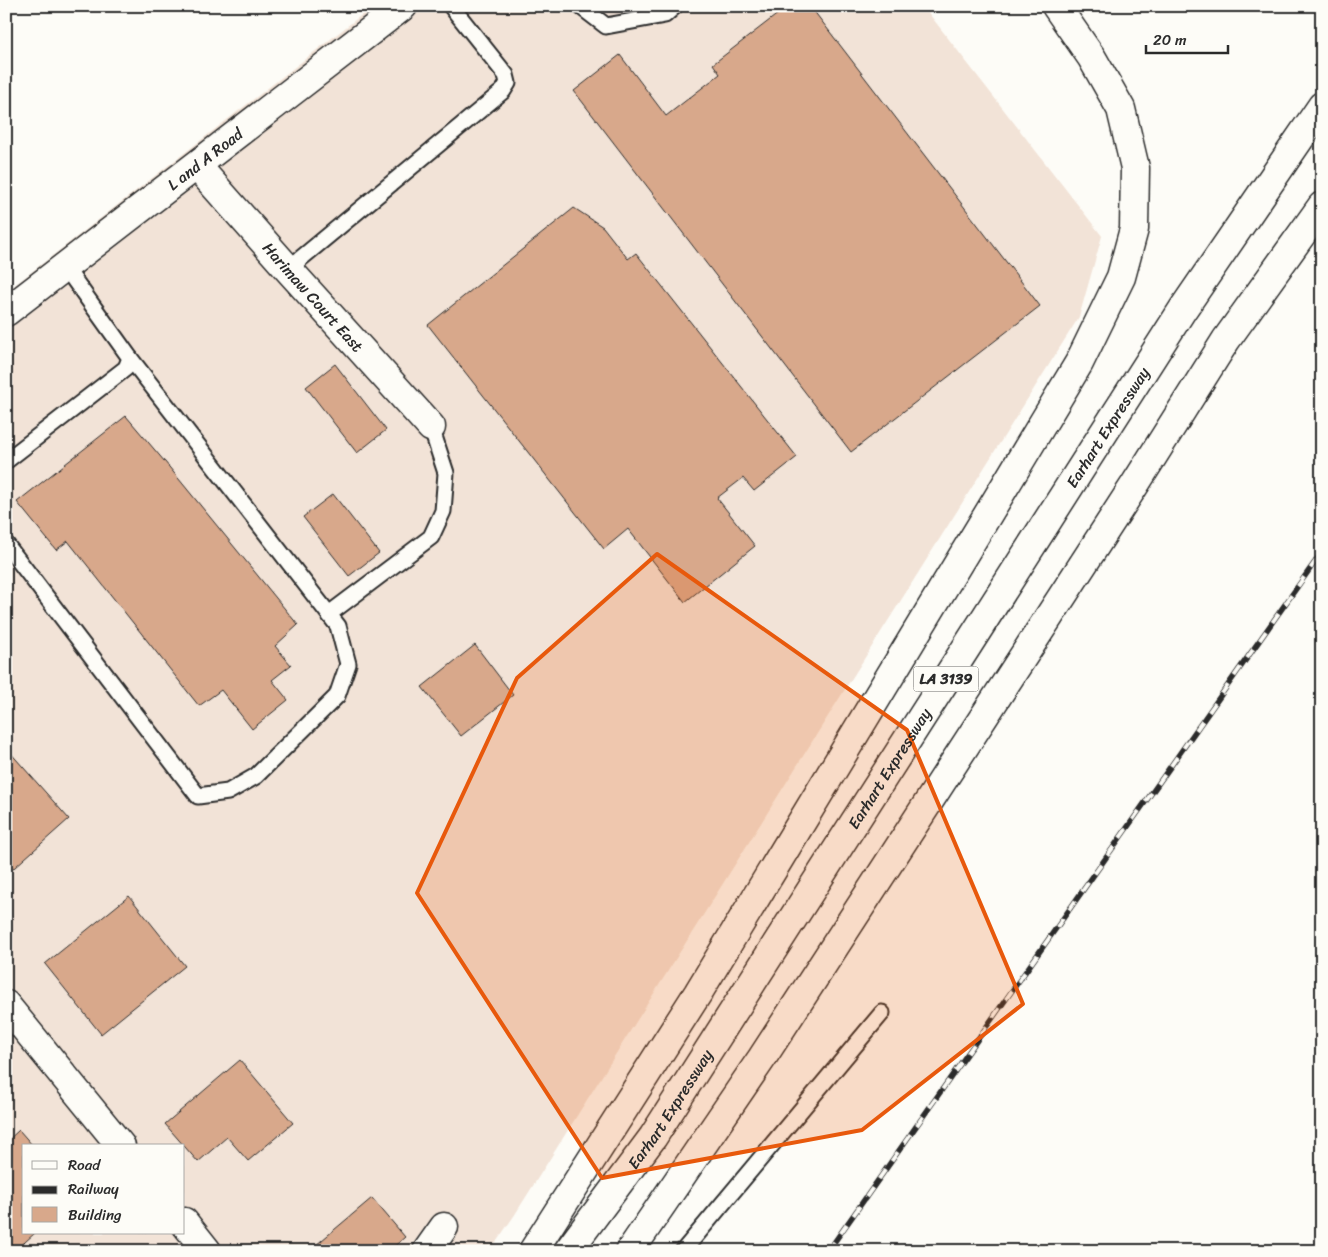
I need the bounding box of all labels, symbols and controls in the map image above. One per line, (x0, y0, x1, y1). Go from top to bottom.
scale bar (1146, 22, 1228, 54)
text: 20 m (1153, 27, 1187, 53)
street label: L and A Road (161, 119, 251, 198)
street label: Harimaw Court East (255, 235, 371, 359)
street label: Earhart Expressway (1058, 360, 1158, 494)
road number: LA 3139 (914, 666, 978, 692)
street label: Earhart Expressway (840, 701, 940, 835)
street label: Earhart Expressway (620, 1043, 721, 1176)
legend (22, 1144, 185, 1234)
text: Road (68, 1152, 101, 1178)
text: Railway (68, 1176, 119, 1202)
text: Building (68, 1202, 122, 1228)

